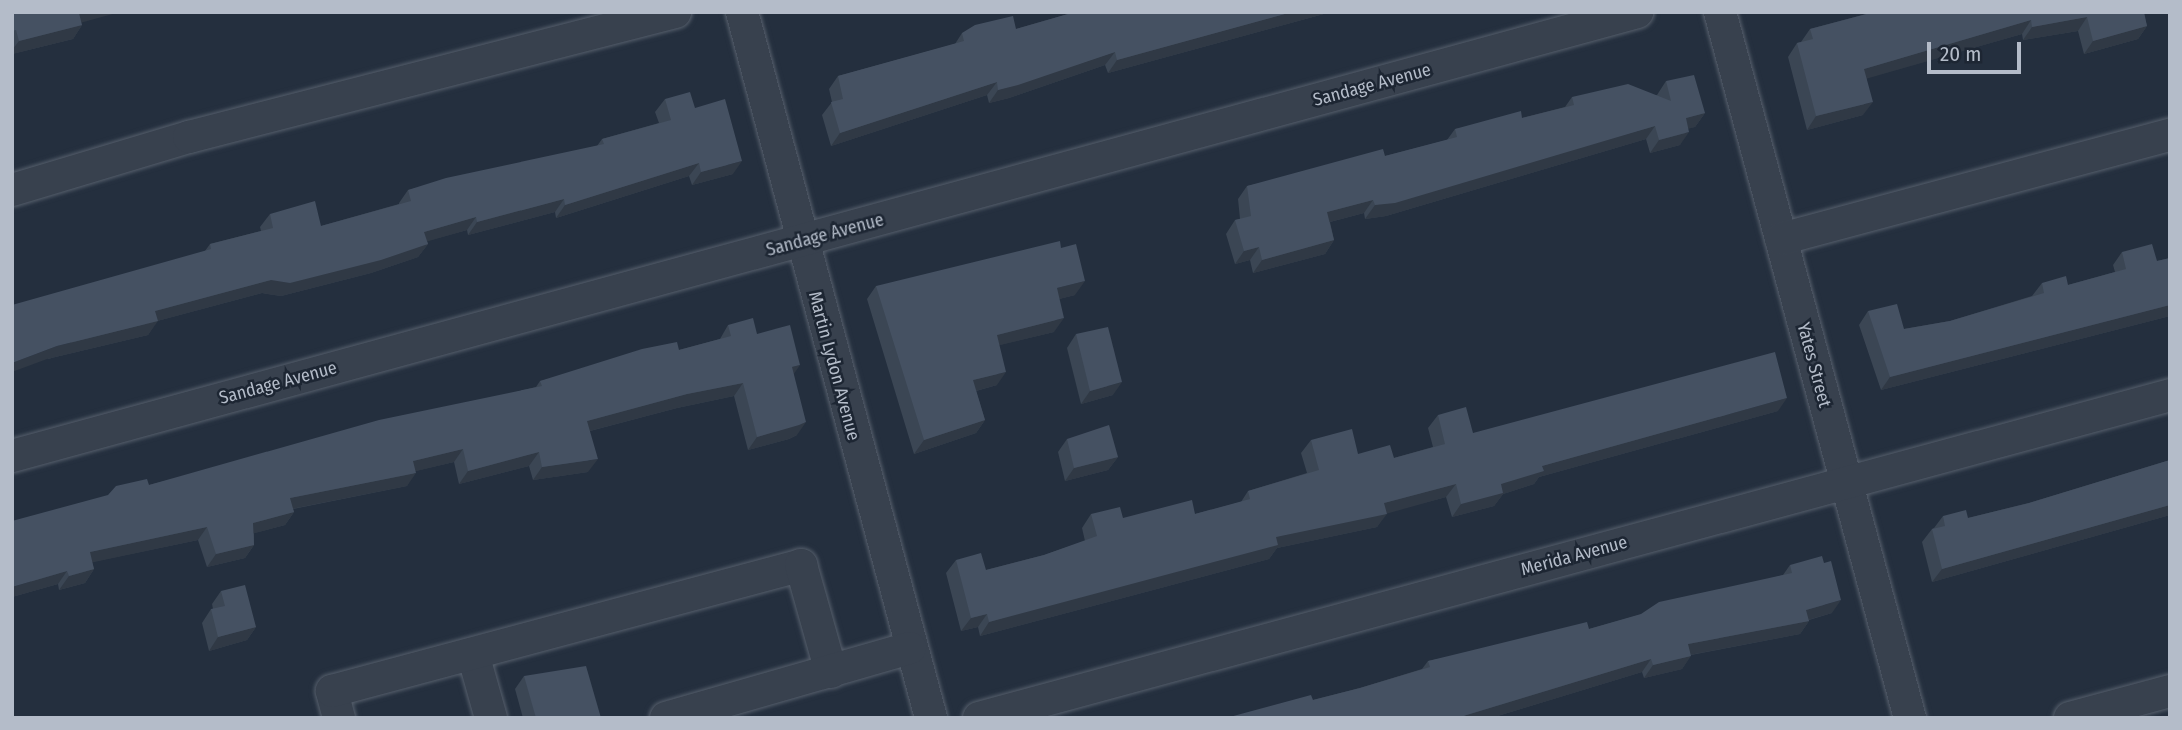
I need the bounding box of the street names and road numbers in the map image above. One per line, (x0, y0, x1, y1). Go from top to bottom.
street label: Sandage Avenue (1311, 59, 1433, 111)
street label: Sandage Avenue (764, 209, 886, 261)
street label: Martin Lydon Avenue (804, 289, 864, 443)
street label: Yates Street (1792, 320, 1836, 410)
street label: Sandage Avenue (217, 357, 339, 409)
street label: Merida Avenue (1518, 531, 1630, 581)

